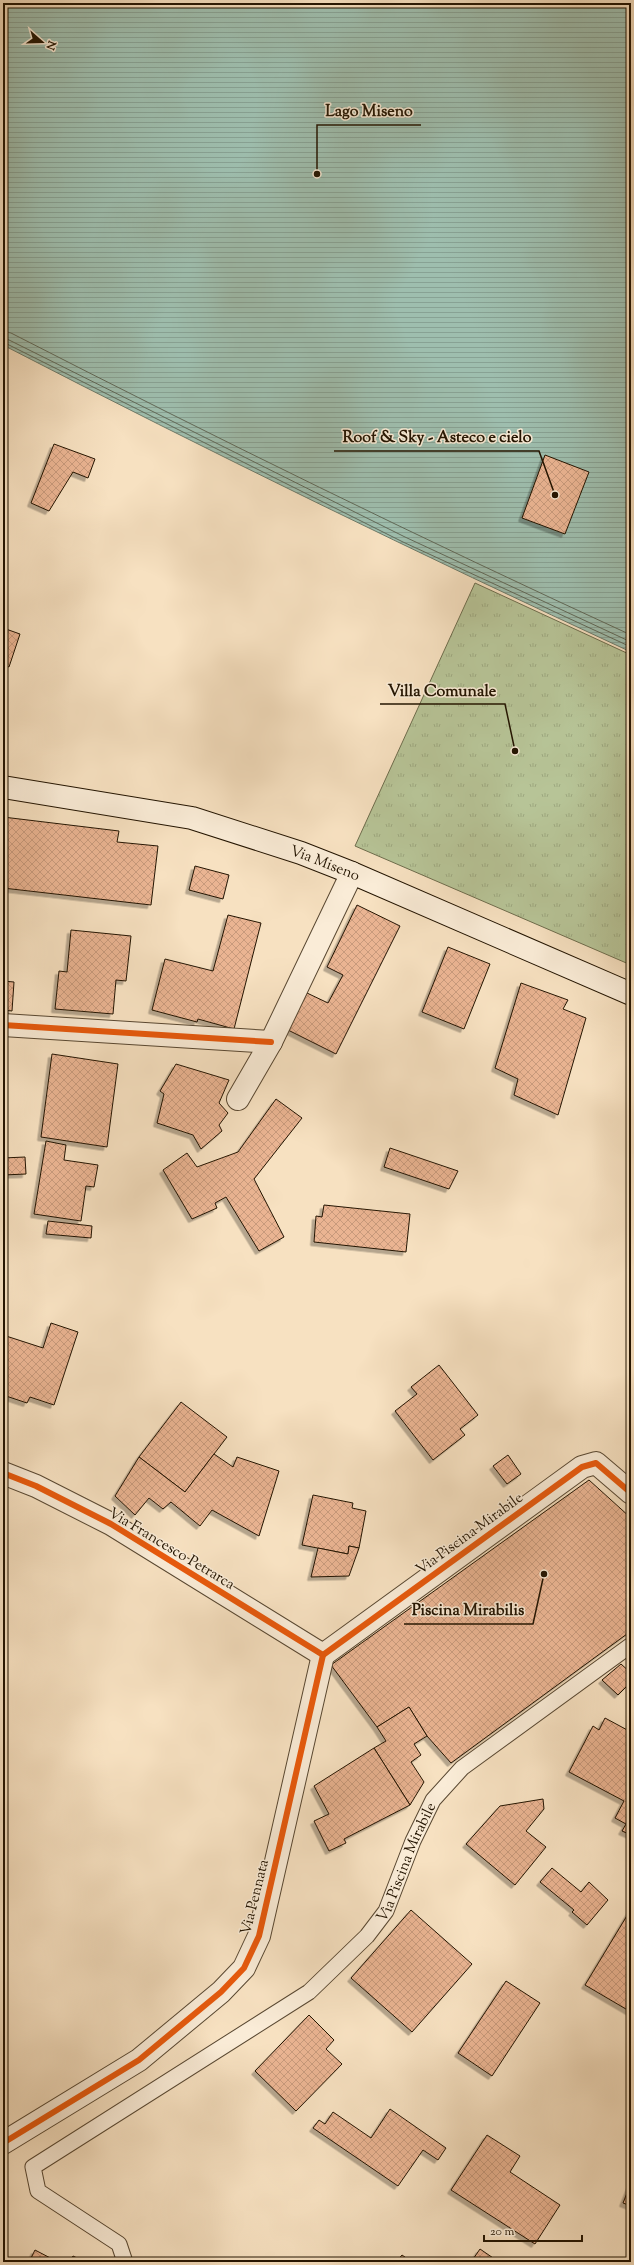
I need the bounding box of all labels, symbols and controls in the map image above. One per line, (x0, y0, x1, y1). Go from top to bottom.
north arrow (22, 22, 62, 62)
text: N (41, 37, 60, 52)
callout: Lago Miseno (317, 97, 421, 125)
text: Lago Miseno (325, 101, 413, 124)
callout: Roof & Sky - Asteco e cielo (334, 423, 539, 451)
text: Roof & Sky - Asteco e cielo (343, 427, 532, 450)
callout: Villa Comunale (380, 676, 505, 704)
text: Villa Comunale (388, 681, 497, 704)
street label: Via Miseno (287, 841, 363, 887)
street label: Via Piscina Mirabile (412, 1488, 528, 1580)
street label: Via Francesco Petrarca (104, 1503, 239, 1595)
callout: Piscina Mirabilis (404, 1596, 533, 1624)
text: Piscina Mirabilis (412, 1600, 524, 1623)
street label: Via Piscina Mirabile (372, 1799, 442, 1927)
street label: Via Pennata (236, 1857, 275, 1937)
scale bar (484, 2217, 582, 2243)
text: 20 m (490, 2223, 515, 2241)

